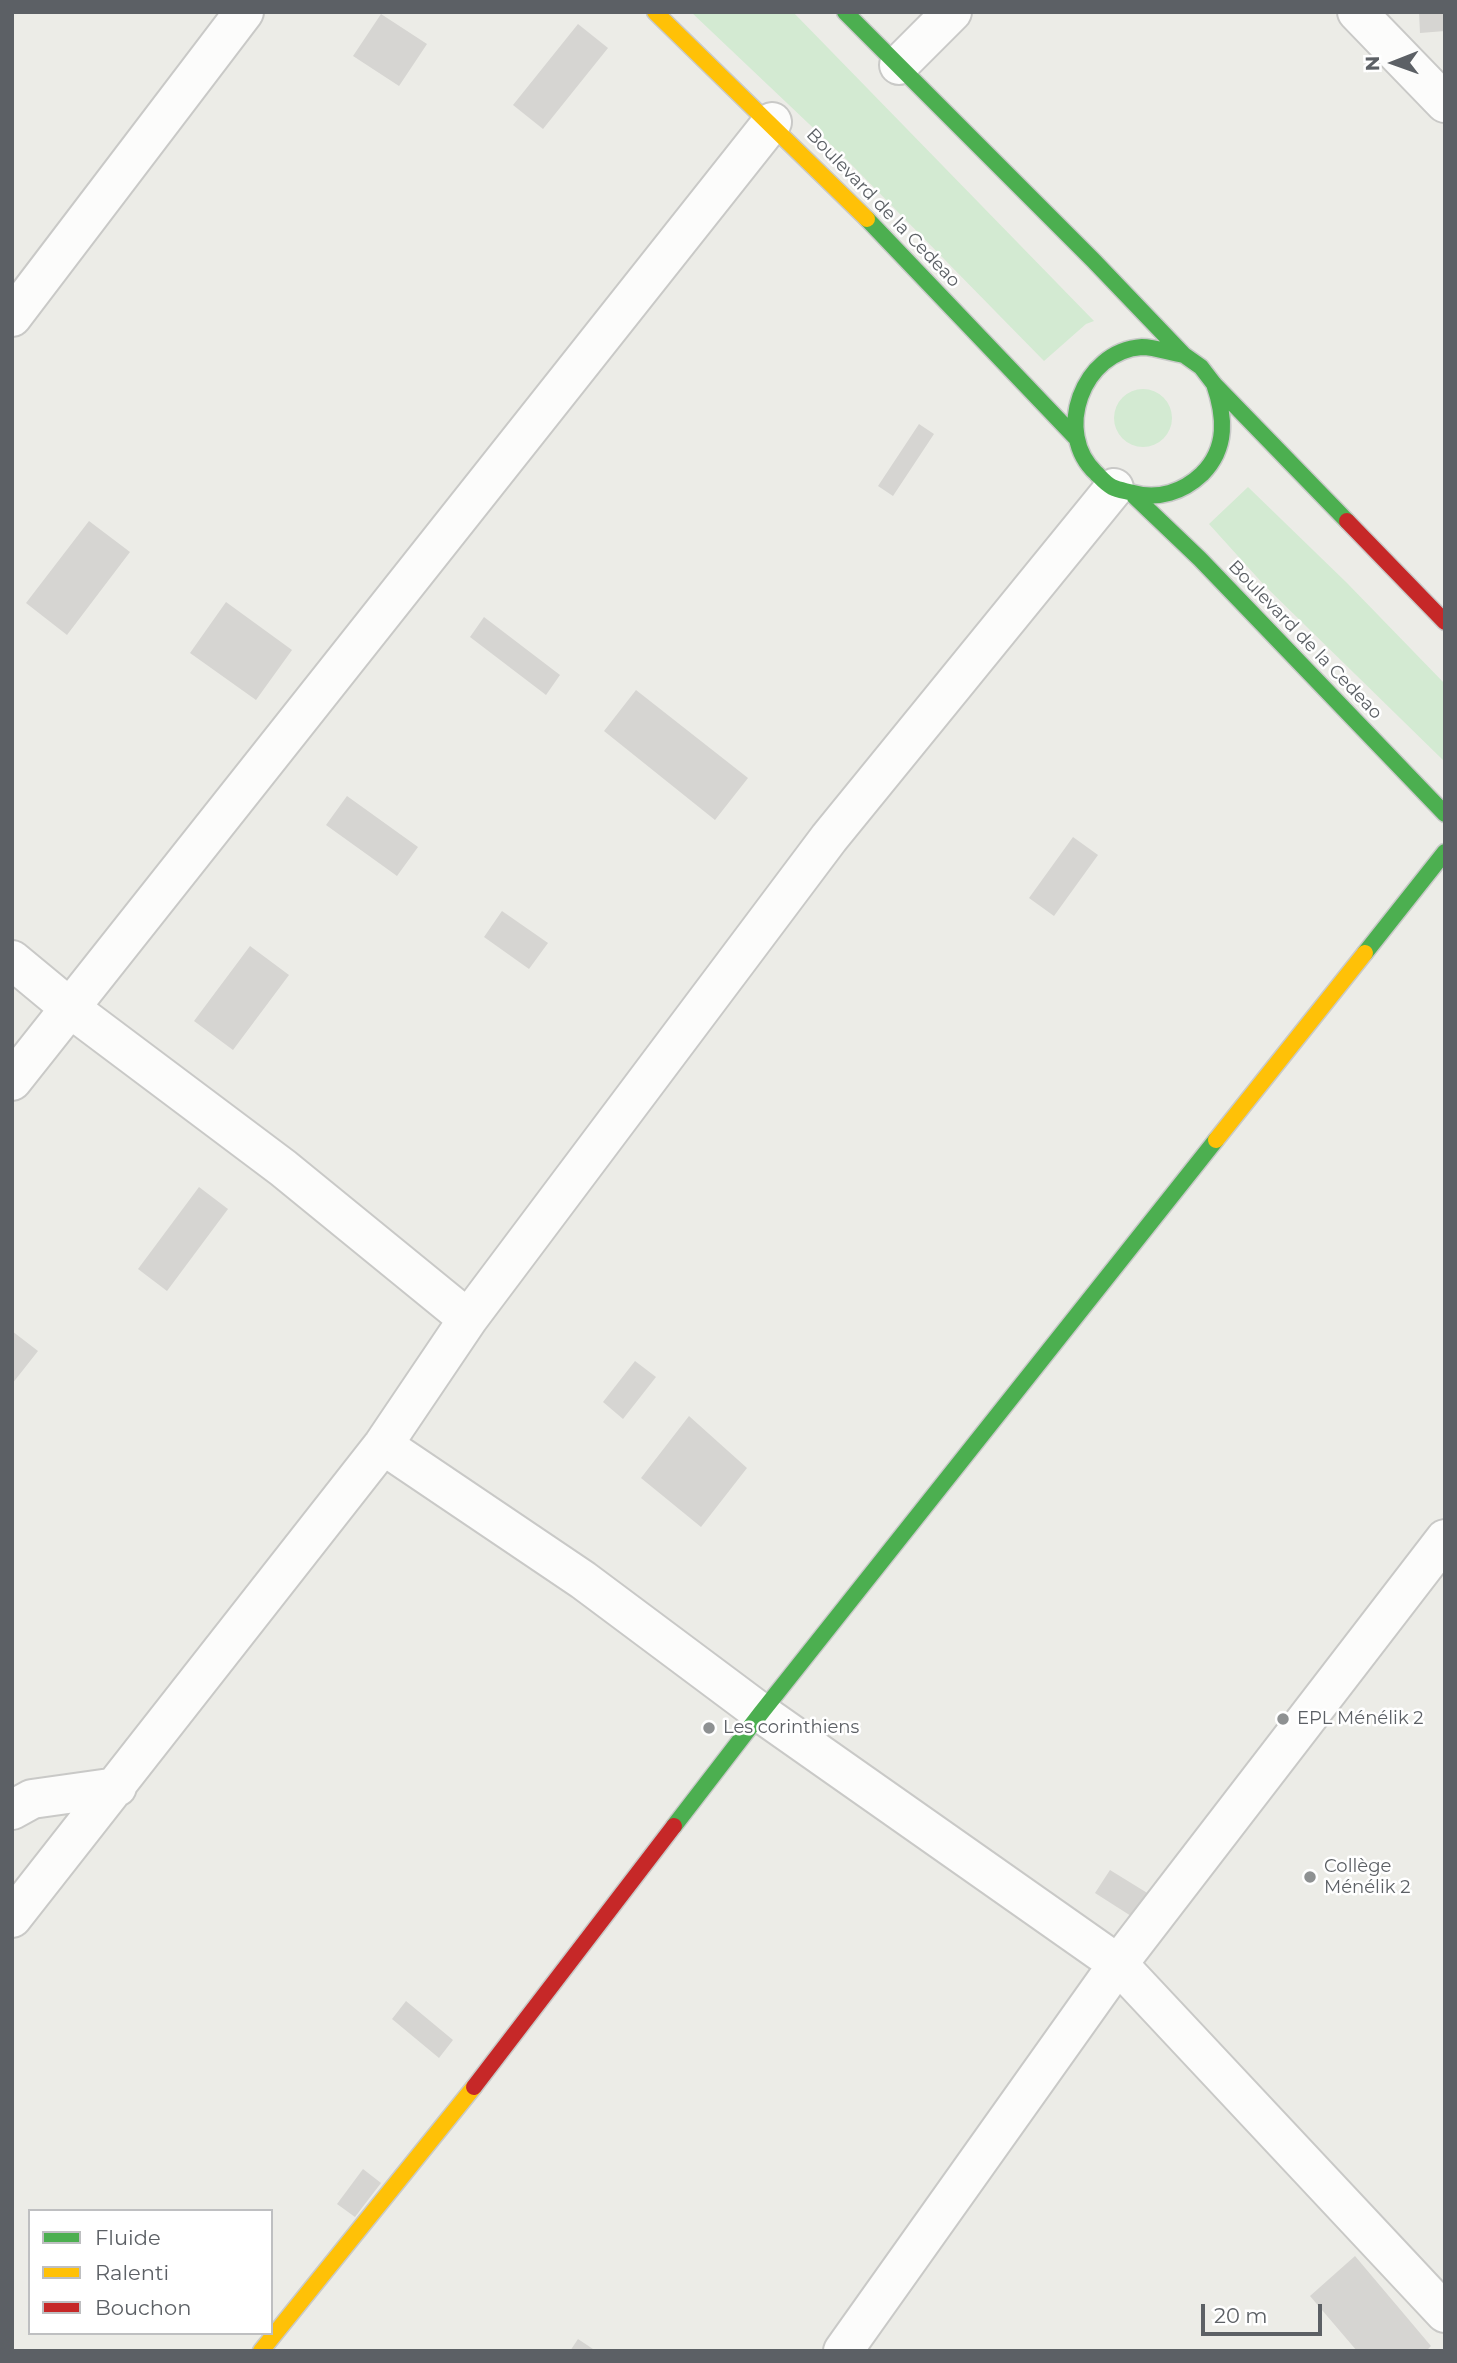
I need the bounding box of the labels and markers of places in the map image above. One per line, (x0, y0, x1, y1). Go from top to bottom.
place label: EPL Ménélik 2 (1297, 1708, 1424, 1730)
marker: EPL Ménélik 2 (1275, 1711, 1291, 1727)
place label: Les corinthiens (723, 1717, 859, 1739)
marker: Les corinthiens (701, 1720, 717, 1736)
place label: Collège Ménélik 2 (1324, 1856, 1410, 1898)
marker: Collège Ménélik 2 (1302, 1869, 1318, 1885)

